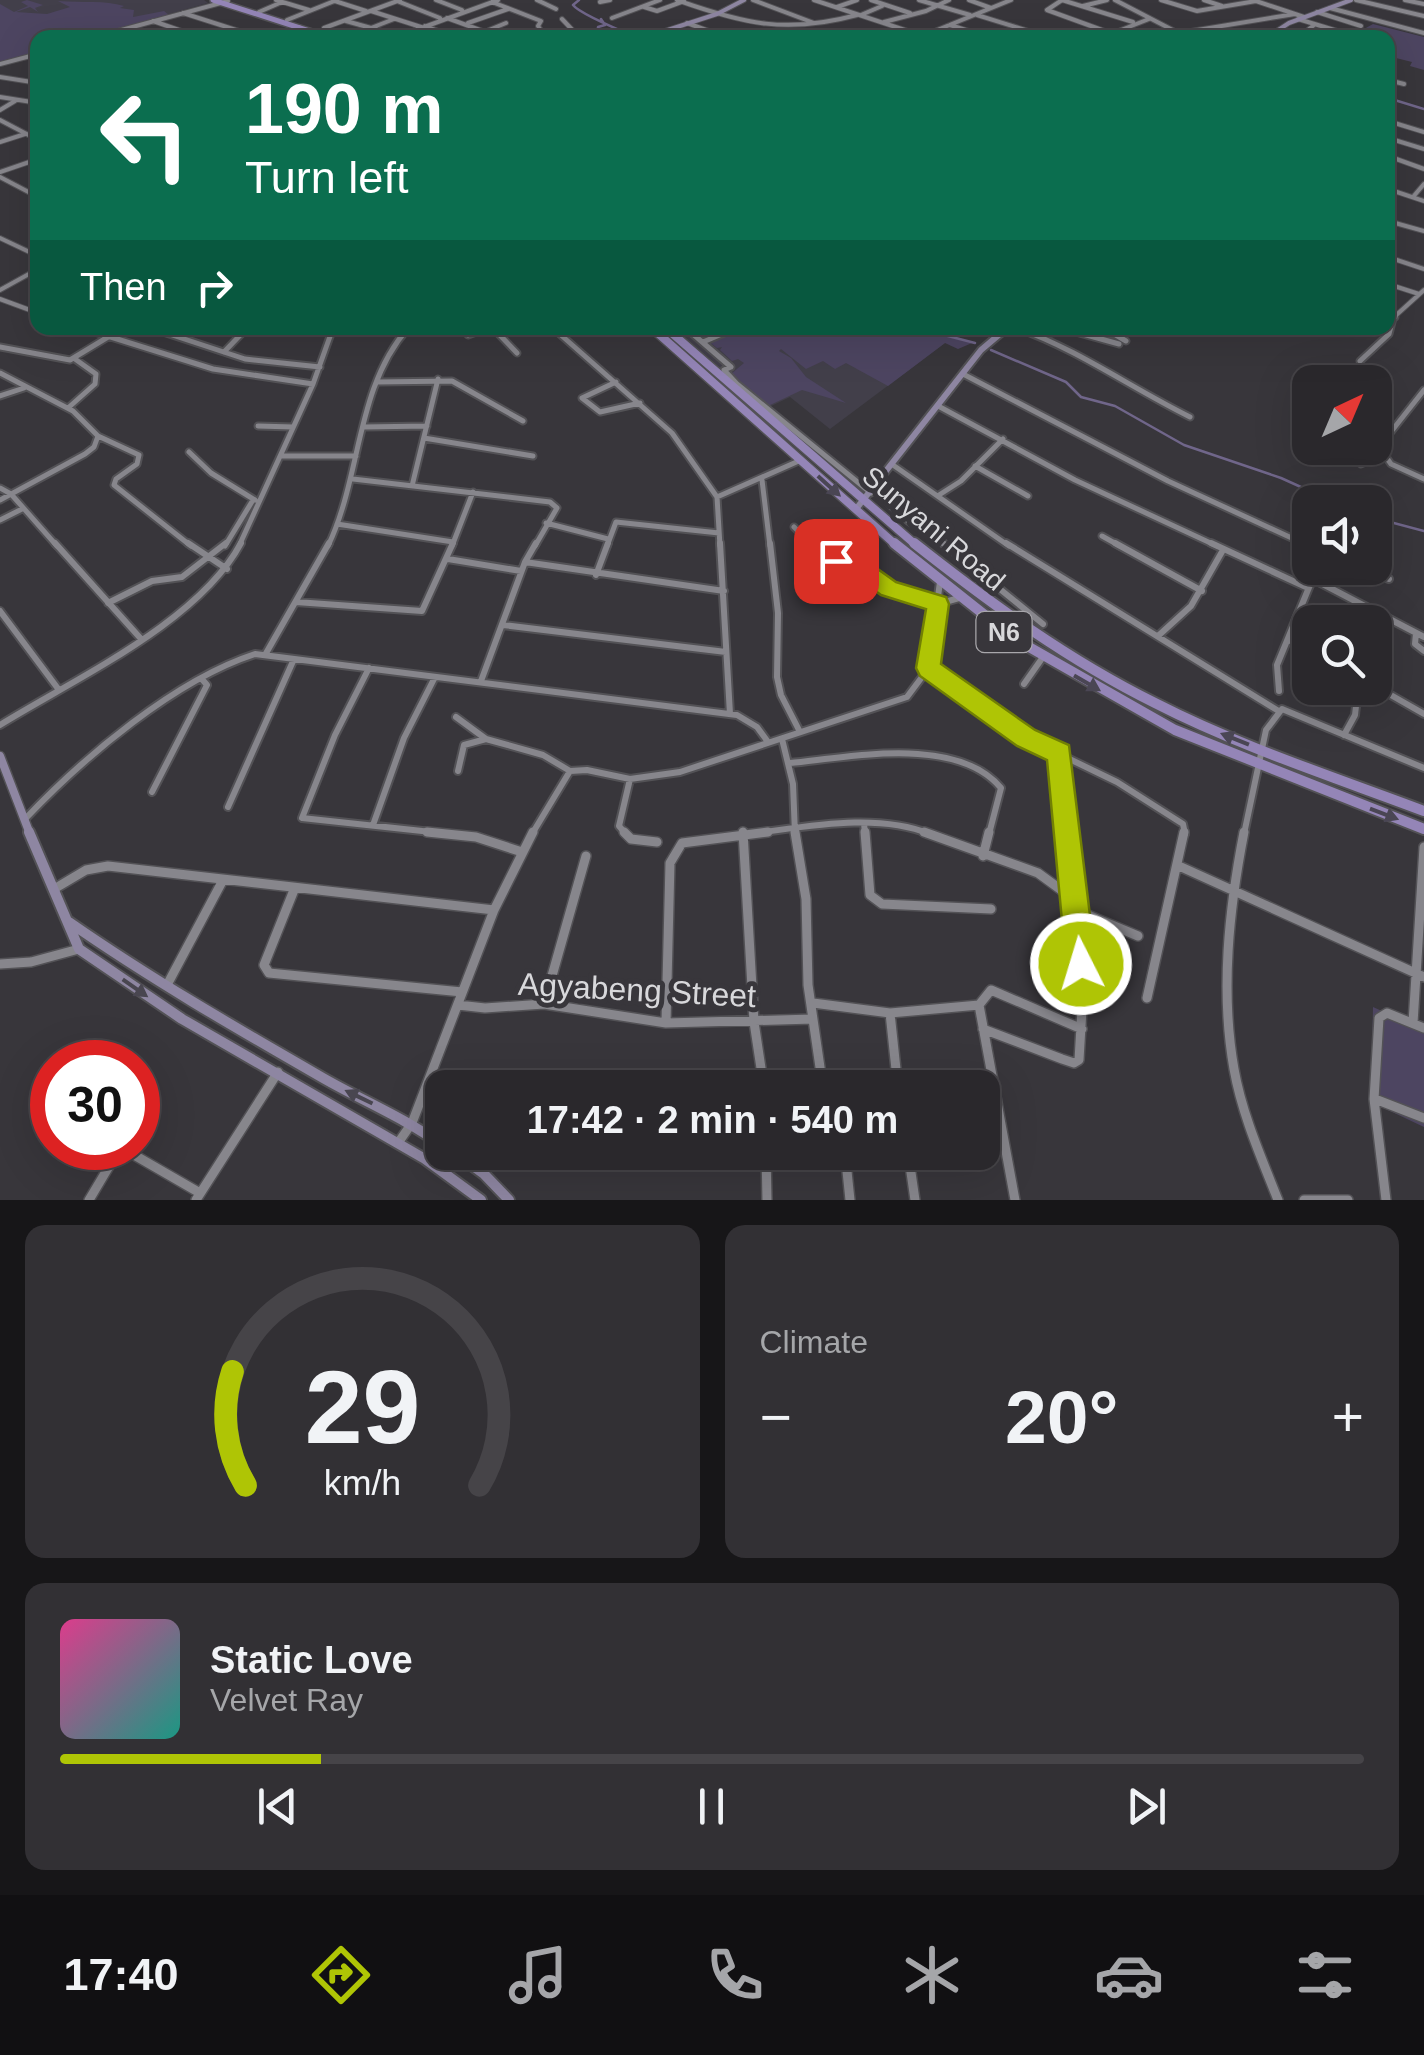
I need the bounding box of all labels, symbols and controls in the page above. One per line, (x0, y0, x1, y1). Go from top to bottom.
icon: left (80, 70, 210, 200)
text: 190 m (245, 70, 443, 148)
text: Turn left (245, 152, 408, 203)
icon: right (187, 260, 242, 315)
text: Then (80, 266, 167, 308)
north arrow (1292, 365, 1392, 465)
map controls (1292, 365, 1392, 705)
street label: Sunyani Road (856, 460, 1011, 597)
one-way arrow (817, 474, 842, 496)
button: sound (1292, 485, 1392, 585)
pin (794, 519, 879, 604)
icon: arrive (809, 534, 864, 589)
button: search (1292, 605, 1392, 705)
road number: N6 (976, 612, 1032, 652)
one-way arrow (1073, 673, 1101, 691)
one-way arrow (1219, 731, 1249, 747)
one-way arrow (1369, 807, 1399, 822)
position arrow (1029, 912, 1133, 1016)
street label: Agyabeng Street (517, 966, 757, 1014)
one-way arrow (122, 978, 149, 997)
speed limit sign: 30 (30, 1040, 160, 1170)
one-way arrow (344, 1088, 373, 1105)
text: 17:42 · 2 min · 540 m (527, 1099, 898, 1141)
text: Climate (760, 1324, 868, 1360)
text: 29 (304, 1349, 420, 1465)
text: 20° (1005, 1375, 1118, 1459)
text: − (760, 1386, 792, 1448)
text: + (1332, 1386, 1364, 1448)
text: km/h (324, 1463, 401, 1503)
text: Static Love (210, 1639, 413, 1681)
text: Velvet Ray (210, 1682, 363, 1718)
icon: previous (250, 1779, 305, 1834)
icon: pause (684, 1779, 739, 1834)
icon: next (1119, 1779, 1174, 1834)
icon: directions (306, 1940, 376, 2010)
icon: music (503, 1940, 573, 2010)
icon: phone (700, 1940, 770, 2010)
icon: climate (897, 1940, 967, 2010)
icon: car (1094, 1940, 1164, 2010)
icon: filters (1290, 1940, 1360, 2010)
text: 17:40 (63, 1949, 179, 2000)

